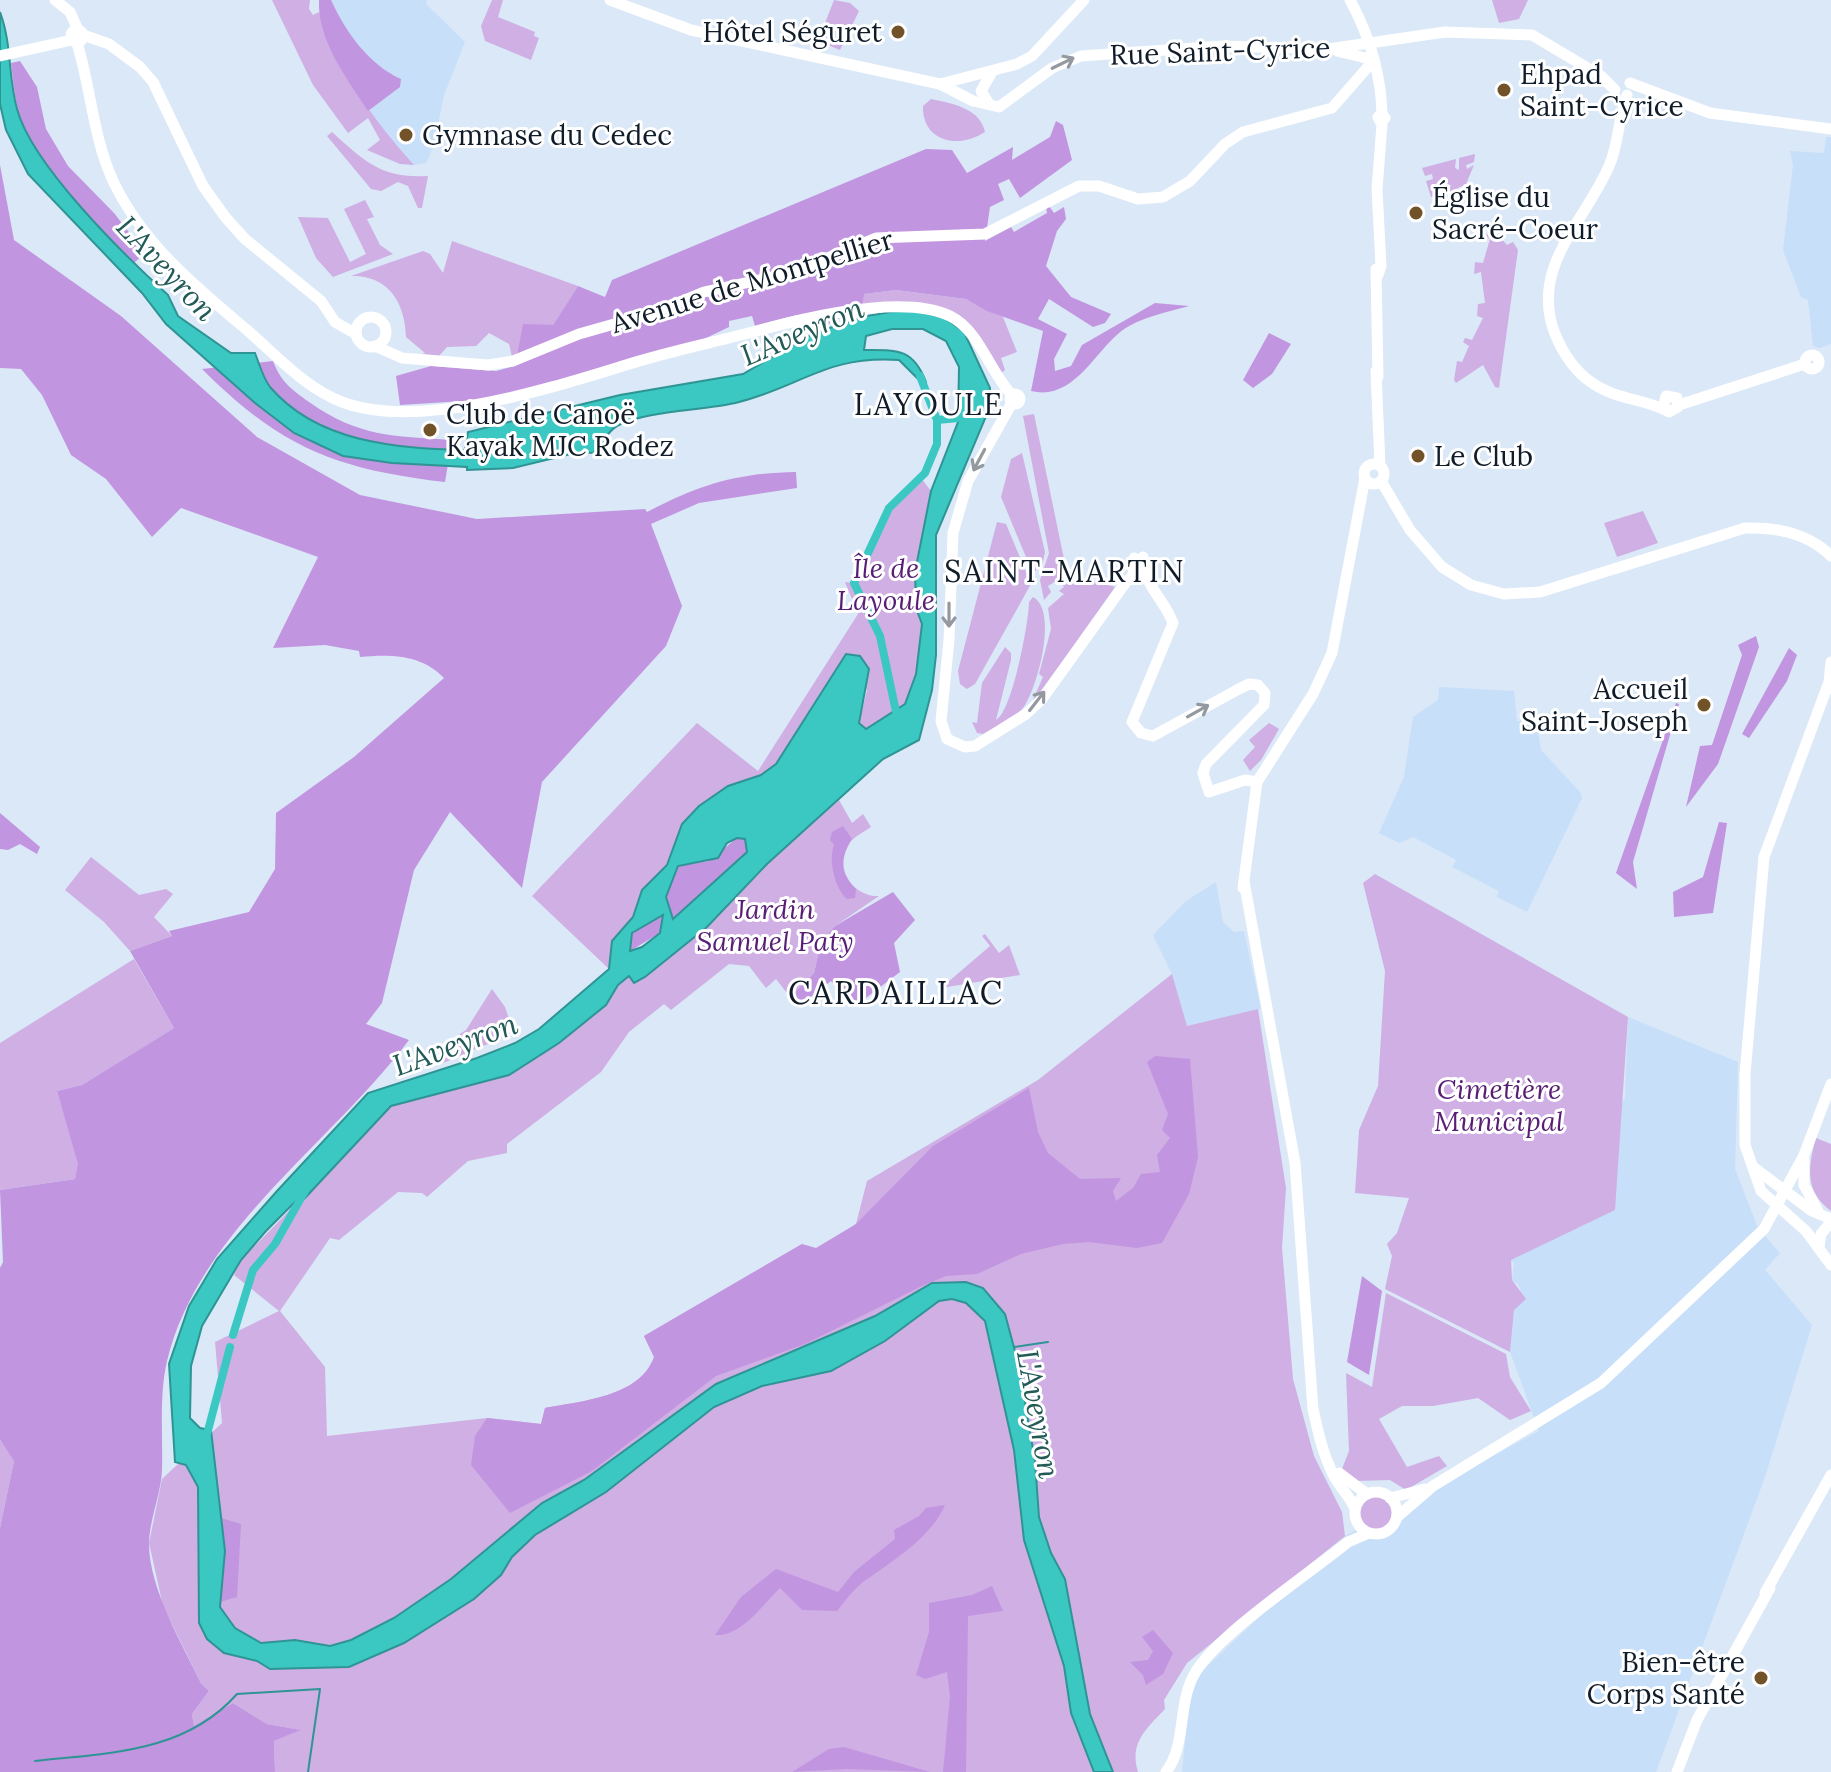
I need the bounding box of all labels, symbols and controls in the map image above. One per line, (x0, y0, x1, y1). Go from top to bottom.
place label: Hôtel Séguret (702, 14, 882, 50)
marker: Hôtel Séguret (889, 23, 907, 41)
street label: Rue Saint-Cyrice (1109, 29, 1331, 73)
one-way arrow (1051, 55, 1075, 70)
place label: Ehpad Saint-Cyrice (1520, 56, 1684, 124)
marker: Ehpad Saint-Cyrice (1495, 81, 1513, 99)
place label: Gymnase du Cedec (422, 117, 672, 153)
marker: Gymnase du Cedec (397, 126, 415, 144)
place label: Église du Sacré-Coeur (1432, 179, 1598, 247)
marker: Église du Sacré-Coeur (1407, 204, 1425, 222)
water label: L'Aveyron (109, 207, 226, 329)
street label: Avenue de Montpellier (605, 221, 898, 341)
water label: L'Aveyron (735, 288, 870, 374)
district label: LAYOULE (854, 385, 1004, 423)
place label: Club de Canoë Kayak MJC Rodez (446, 396, 674, 464)
marker: Club de Canoë Kayak MJC Rodez (421, 421, 439, 439)
place label: Le Club (1434, 438, 1533, 474)
one-way arrow (970, 447, 986, 471)
marker: Le Club (1409, 447, 1427, 465)
park label: Île de Layoule (837, 550, 935, 618)
district label: SAINT-MARTIN (944, 552, 1186, 590)
one-way arrow (941, 601, 957, 628)
place label: Accueil Saint-Joseph (1521, 671, 1688, 739)
one-way arrow (1029, 691, 1046, 712)
marker: Accueil Saint-Joseph (1695, 696, 1713, 714)
one-way arrow (1186, 702, 1209, 718)
park label: Jardin Samuel Paty (696, 891, 854, 959)
district label: CARDAILLAC (788, 972, 1004, 1013)
water label: L'Aveyron (387, 1004, 523, 1084)
park label: Cimetière Municipal (1434, 1071, 1564, 1139)
water label: L'Aveyron (1009, 1347, 1069, 1482)
place label: Bien-être Corps Santé (1587, 1644, 1745, 1712)
marker: Bien-être Corps Santé (1752, 1669, 1770, 1687)

